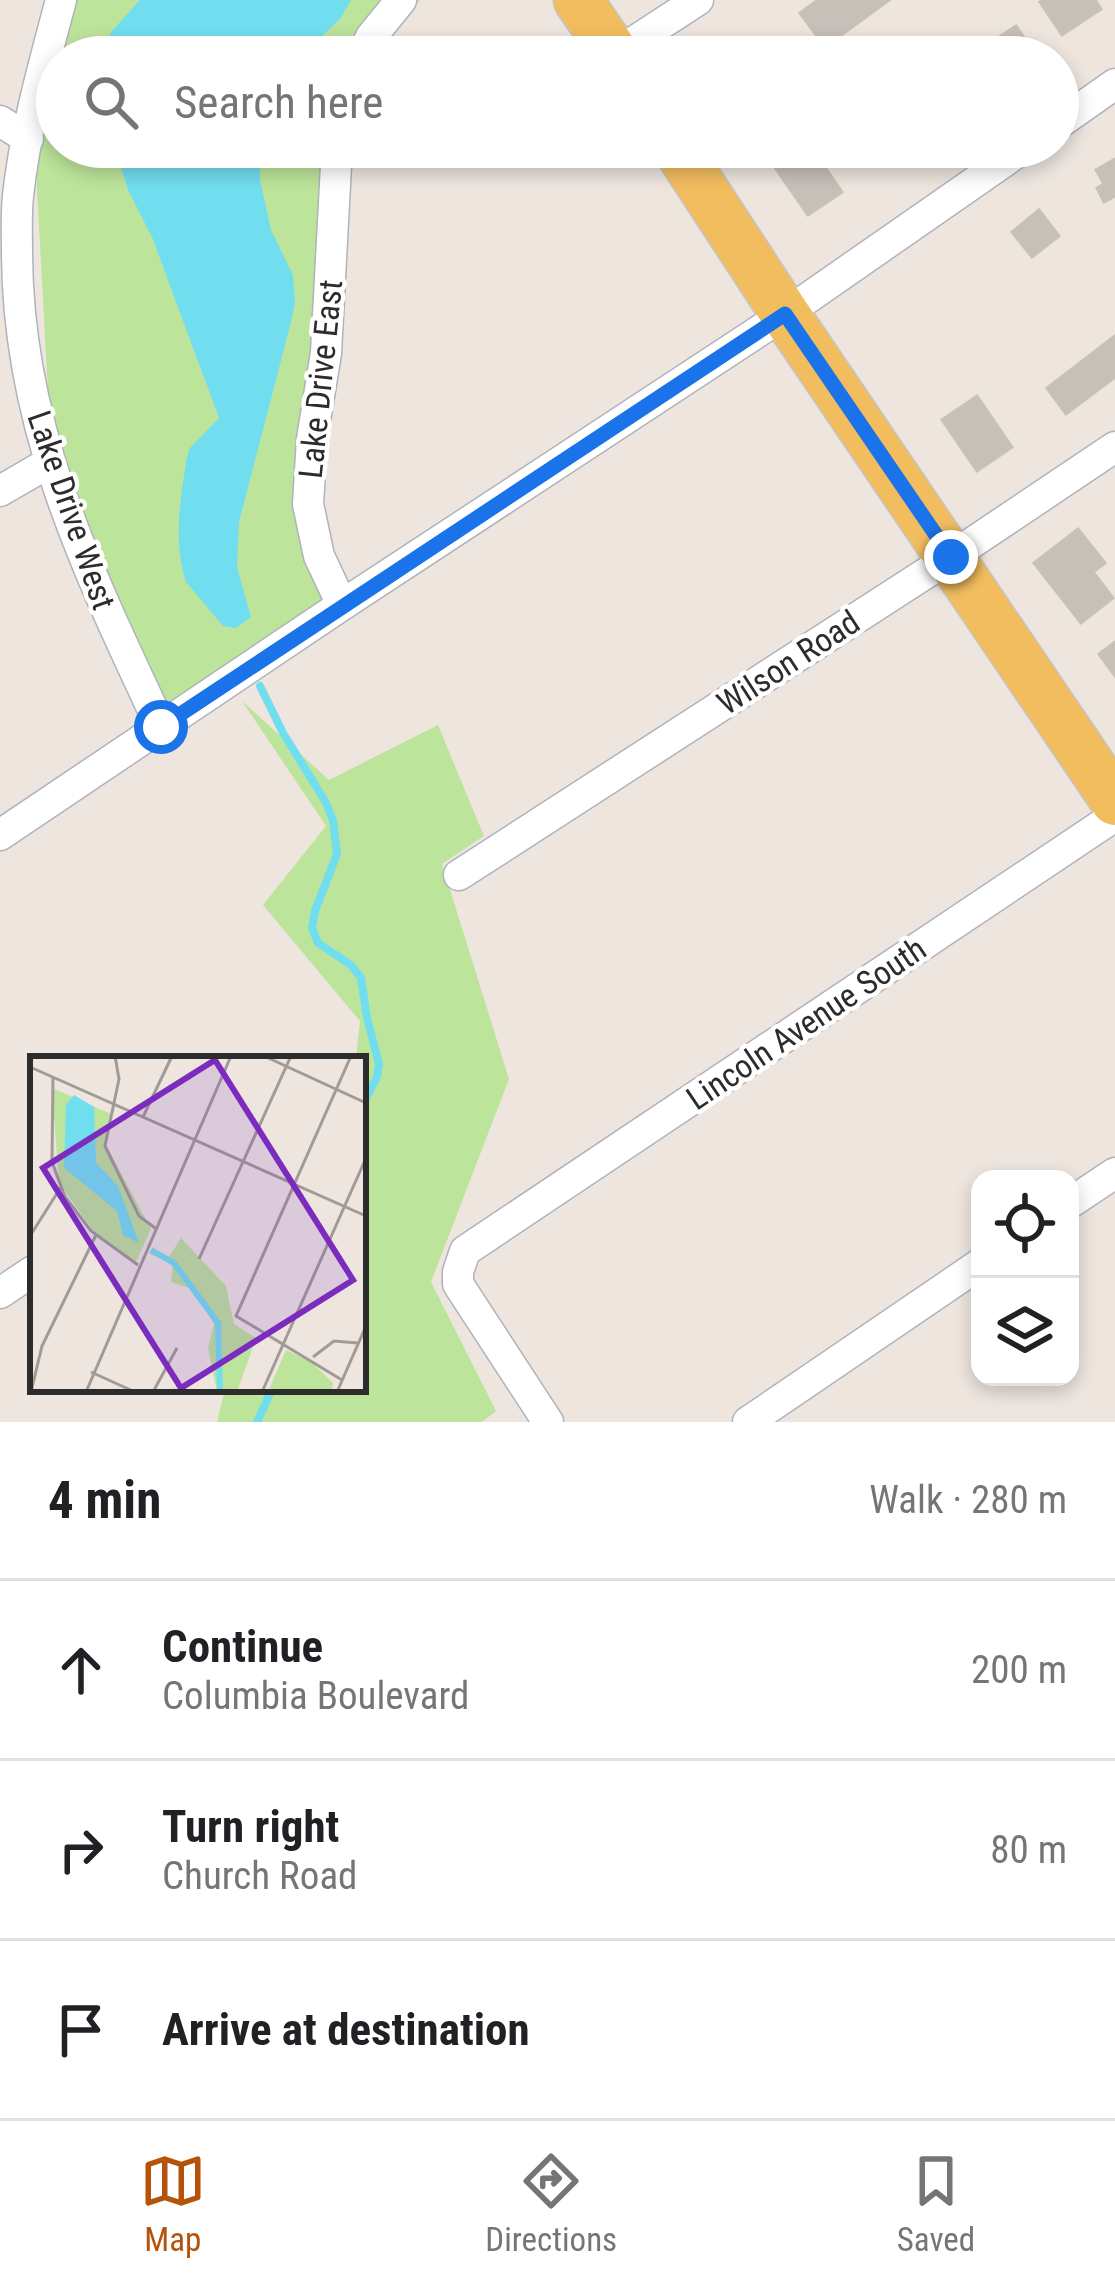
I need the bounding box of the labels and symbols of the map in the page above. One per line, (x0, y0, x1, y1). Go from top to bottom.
street label: Lake Drive East (291, 278, 350, 480)
street label: Lake Drive West (19, 406, 124, 615)
route end (924, 530, 978, 584)
street label: Wilson Road (710, 602, 867, 723)
route start (134, 700, 188, 754)
street label: Lincoln Avenue South (679, 929, 933, 1118)
inset map (30, 1056, 366, 1392)

